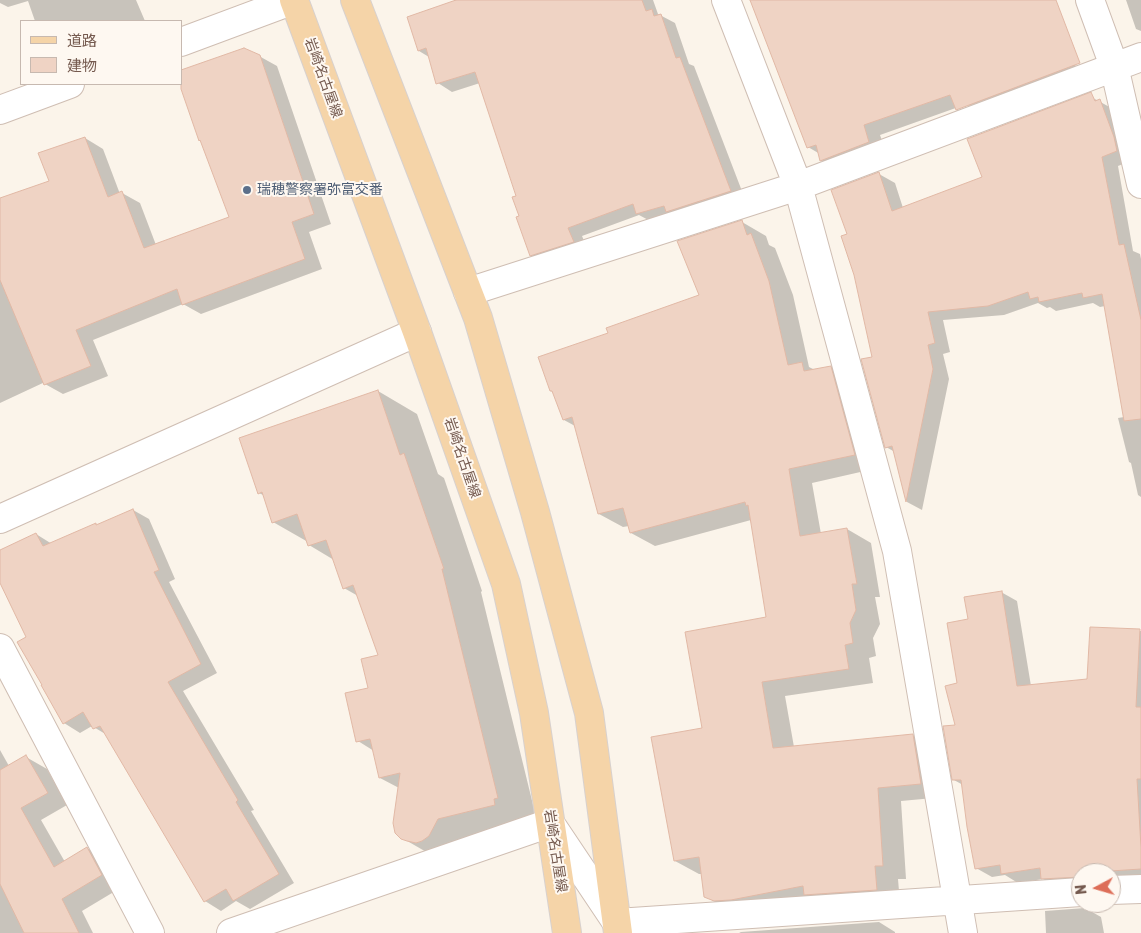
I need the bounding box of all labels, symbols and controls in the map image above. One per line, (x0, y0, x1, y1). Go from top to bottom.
legend (20, 20, 182, 85)
text: 道路 (67, 32, 97, 50)
street label: 岩崎名古屋線 (301, 36, 345, 120)
text: 建物 (67, 57, 97, 75)
place label: 瑞穂警察署弥富交番 (257, 182, 383, 198)
marker: 瑞穂警察署弥富交番 (241, 184, 253, 196)
street label: 岩崎名古屋線 (440, 416, 484, 500)
street label: 岩崎名古屋線 (540, 808, 570, 894)
north arrow (1071, 863, 1121, 913)
text: N (1073, 884, 1091, 895)

